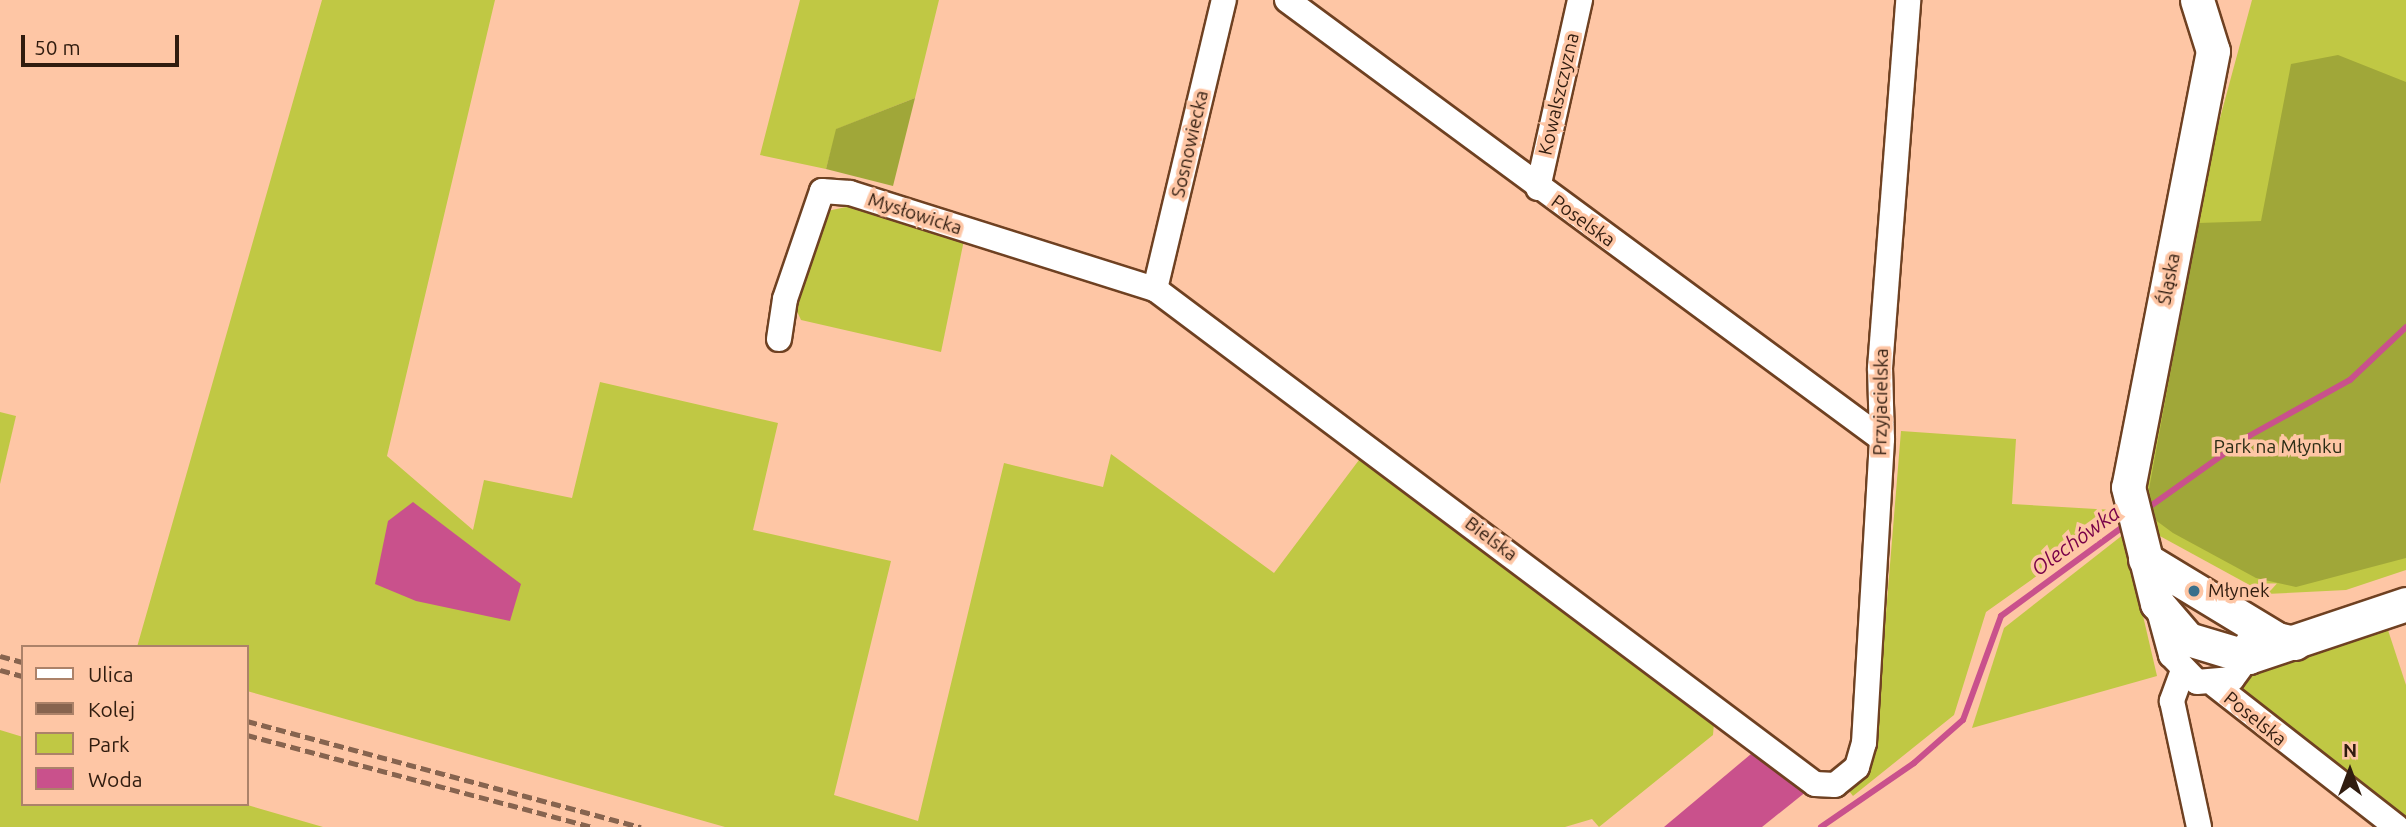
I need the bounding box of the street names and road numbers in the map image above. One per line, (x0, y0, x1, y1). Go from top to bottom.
street label: Kowalszczyzna (1534, 31, 1584, 157)
street label: Sosnowiecka (1167, 88, 1213, 200)
street label: Mysłowicka (865, 188, 965, 240)
street label: Poselska (1547, 190, 1619, 252)
street label: Śląska (2153, 251, 2185, 307)
street label: Przyjacielska (1869, 348, 1893, 456)
street label: Bielska (1460, 512, 1522, 566)
street label: Poselska (2219, 687, 2291, 751)

